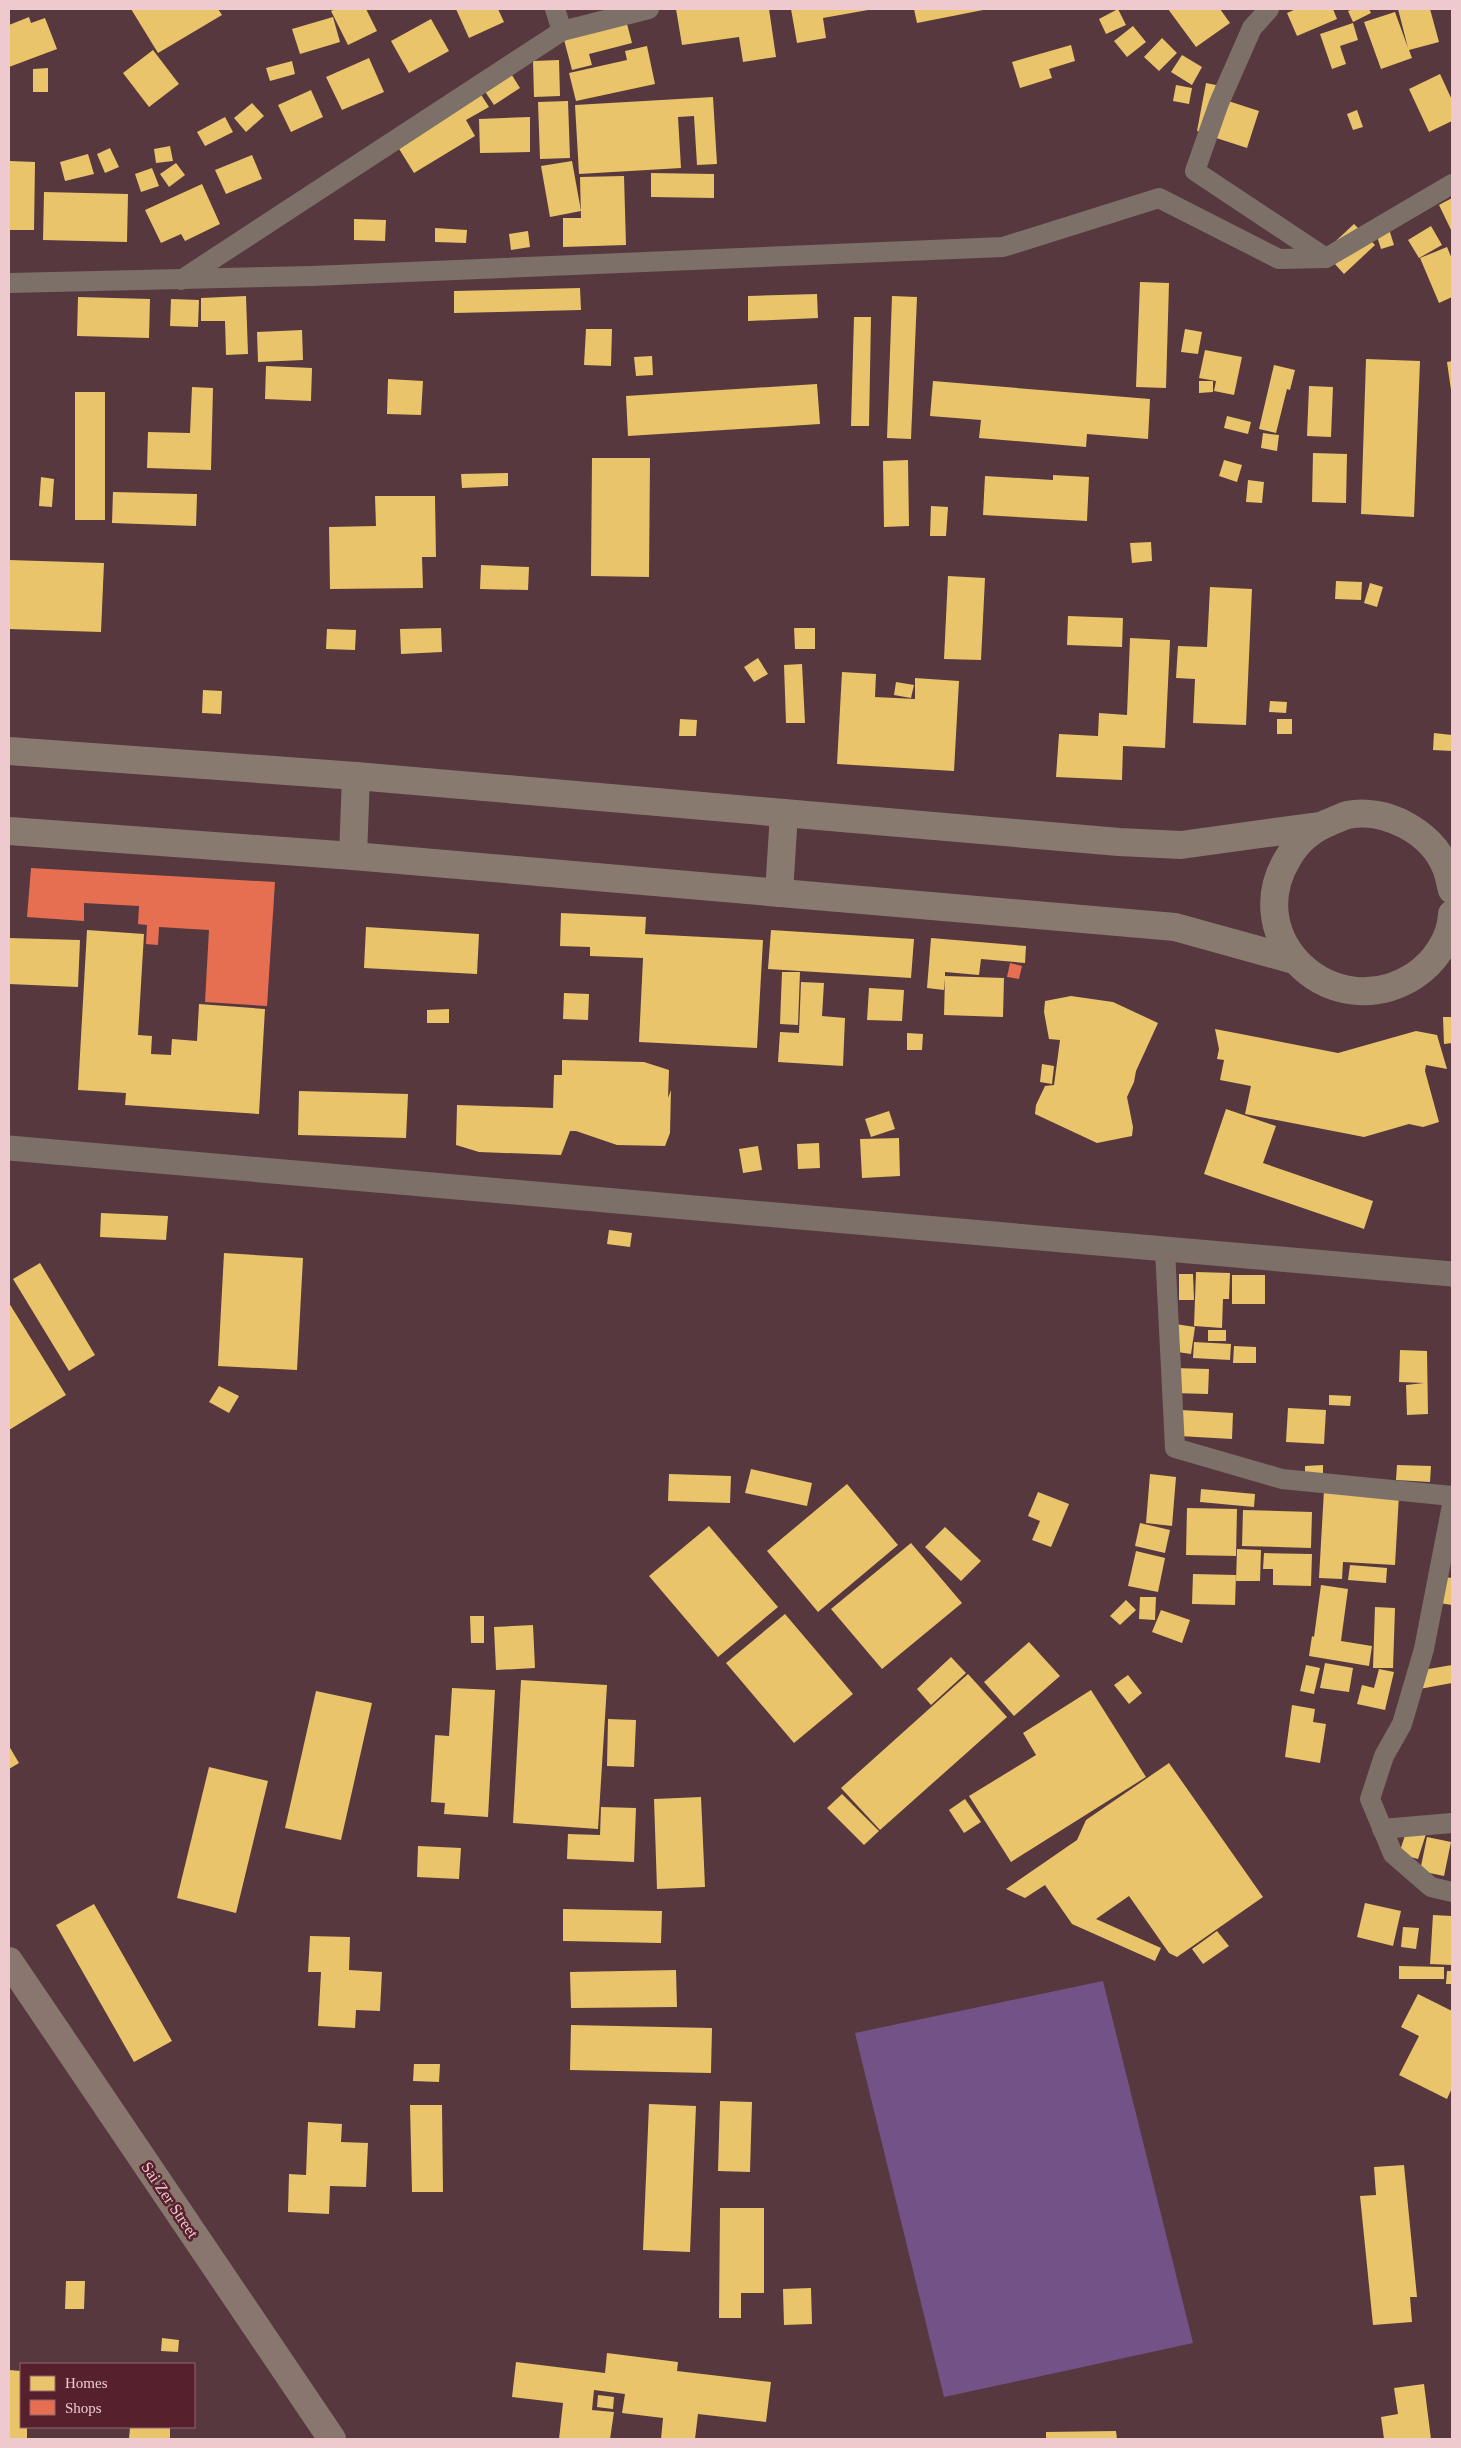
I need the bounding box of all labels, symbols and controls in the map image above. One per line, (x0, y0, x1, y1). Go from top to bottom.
street label: Sai Zer Street (138, 2159, 202, 2242)
legend (20, 2363, 195, 2428)
text: Homes (65, 2375, 108, 2391)
text: Shops (65, 2400, 102, 2416)

